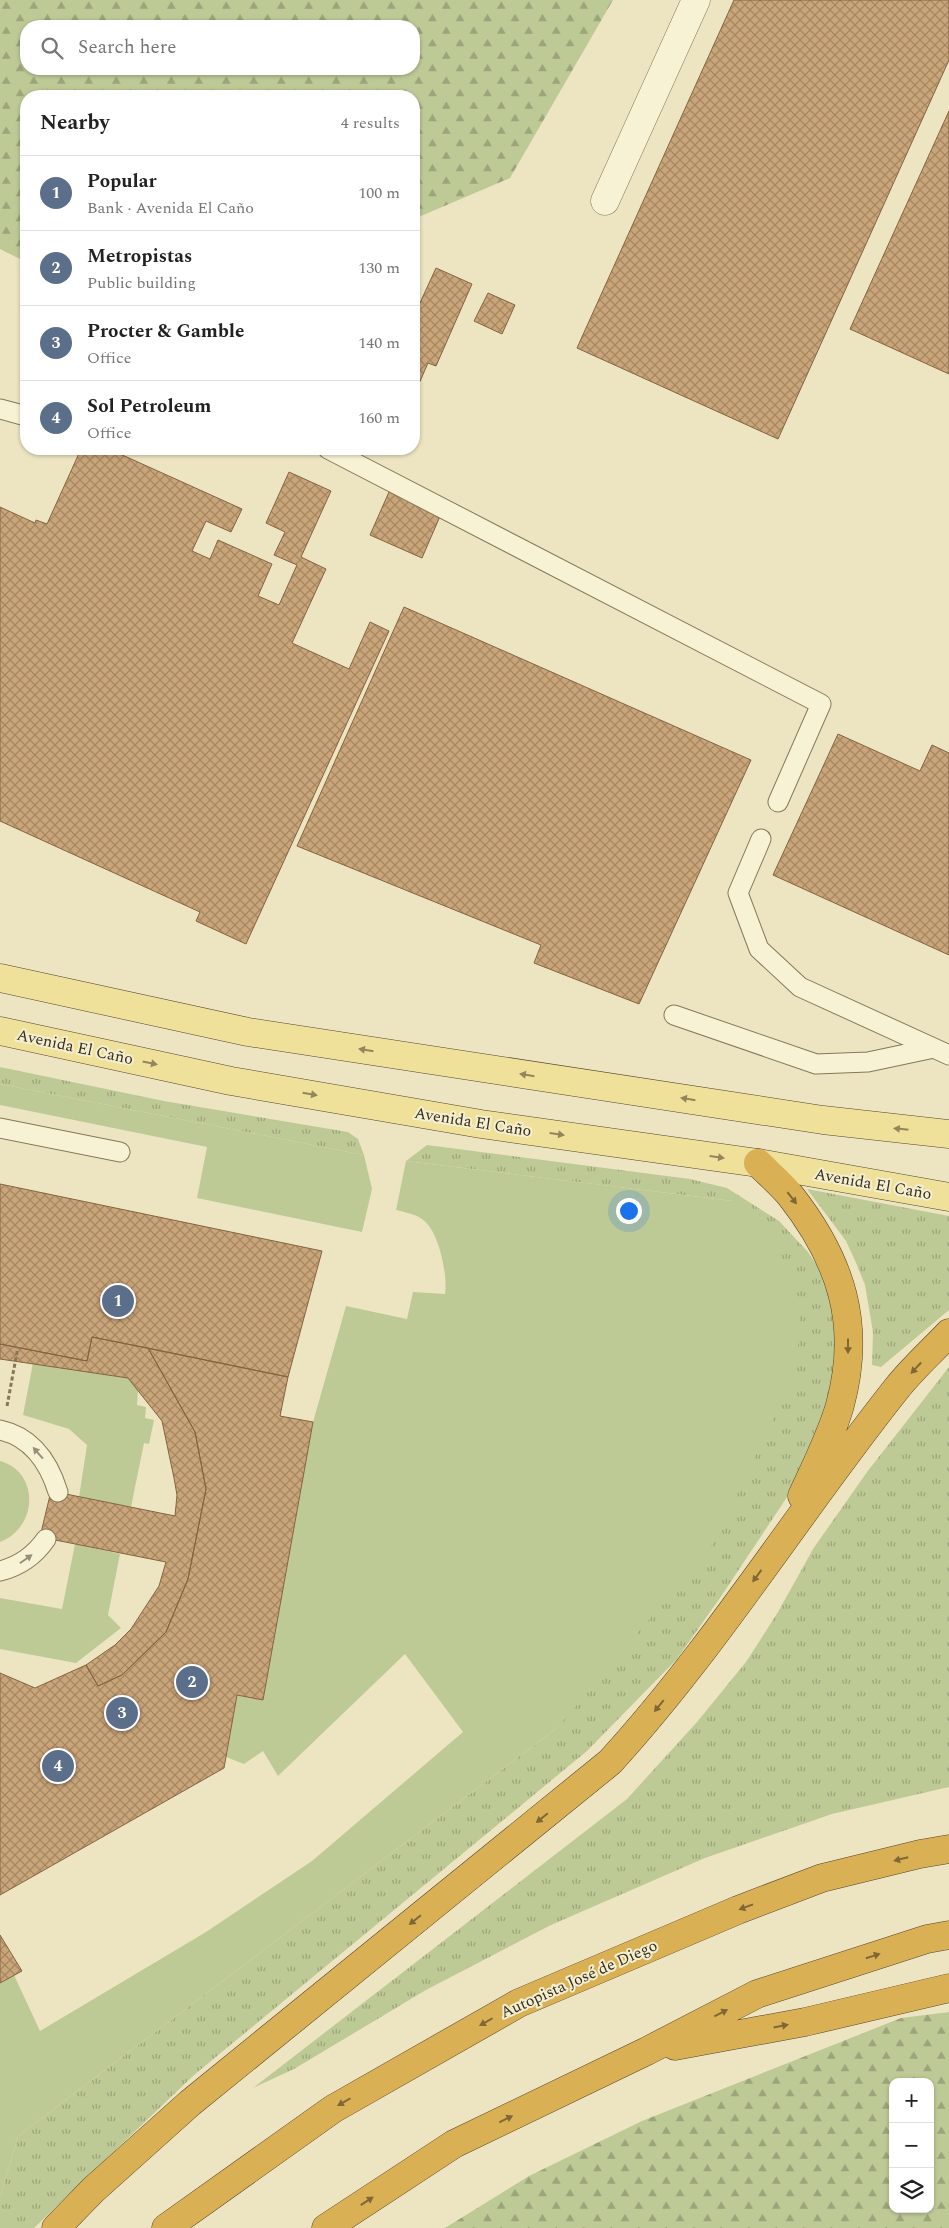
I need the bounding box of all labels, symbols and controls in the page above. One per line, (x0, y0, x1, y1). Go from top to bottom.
search box (20, 20, 420, 75)
text: Search here (78, 33, 177, 62)
icon: search (38, 34, 66, 62)
text: Nearby (40, 107, 110, 139)
text: 4 results (341, 111, 400, 135)
text: Popular (87, 167, 157, 196)
text: 1 (52, 181, 60, 205)
text: 100 m (358, 181, 400, 205)
text: Bank · Avenida El Caño (87, 196, 254, 220)
text: Metropistas (87, 242, 192, 271)
text: 2 (52, 256, 60, 280)
text: 130 m (358, 256, 400, 280)
text: Public building (87, 271, 196, 295)
text: Procter & Gamble (87, 317, 244, 346)
text: 3 (52, 331, 60, 355)
text: 140 m (358, 331, 400, 355)
text: Office (87, 346, 131, 370)
text: Sol Petroleum (87, 392, 211, 421)
text: 4 (52, 406, 60, 430)
text: 160 m (358, 406, 400, 430)
text: Office (87, 421, 131, 445)
street label: Avenida El Caño (15, 1023, 135, 1071)
one-way arrow (358, 1046, 374, 1054)
one-way arrow (143, 1060, 159, 1068)
one-way arrow (519, 1070, 535, 1078)
one-way arrow (302, 1091, 318, 1099)
one-way arrow (679, 1095, 695, 1103)
street label: Avenida El Caño (413, 1101, 533, 1143)
one-way arrow (892, 1125, 908, 1133)
one-way arrow (549, 1131, 565, 1139)
one-way arrow (710, 1154, 726, 1162)
street label: Avenida El Caño (813, 1162, 933, 1206)
one-way arrow (786, 1191, 797, 1204)
your location (616, 1198, 642, 1224)
pin: 1 (102, 1282, 134, 1320)
one-way arrow (844, 1338, 852, 1354)
one-way arrow (910, 1362, 922, 1374)
one-way arrow (32, 1447, 44, 1459)
one-way arrow (19, 1554, 33, 1564)
one-way arrow (752, 1569, 762, 1583)
pin: 2 (176, 1663, 208, 1701)
pin: 3 (106, 1694, 138, 1732)
one-way arrow (654, 1699, 665, 1712)
pin: 4 (42, 1747, 74, 1785)
one-way arrow (536, 1812, 549, 1823)
one-way arrow (894, 1855, 909, 1863)
one-way arrow (738, 1903, 753, 1911)
one-way arrow (409, 1914, 422, 1925)
street label: Autopista José de Diego (497, 1934, 661, 2024)
one-way arrow (866, 1952, 881, 1960)
one-way arrow (714, 2009, 728, 2017)
one-way arrow (478, 2018, 493, 2026)
one-way arrow (773, 2022, 789, 2030)
map controls (889, 2078, 934, 2213)
button: + (889, 2078, 934, 2123)
one-way arrow (337, 2098, 352, 2106)
one-way arrow (499, 2114, 514, 2123)
button: − (889, 2123, 934, 2168)
button: layers (889, 2168, 934, 2213)
one-way arrow (360, 2196, 374, 2206)

